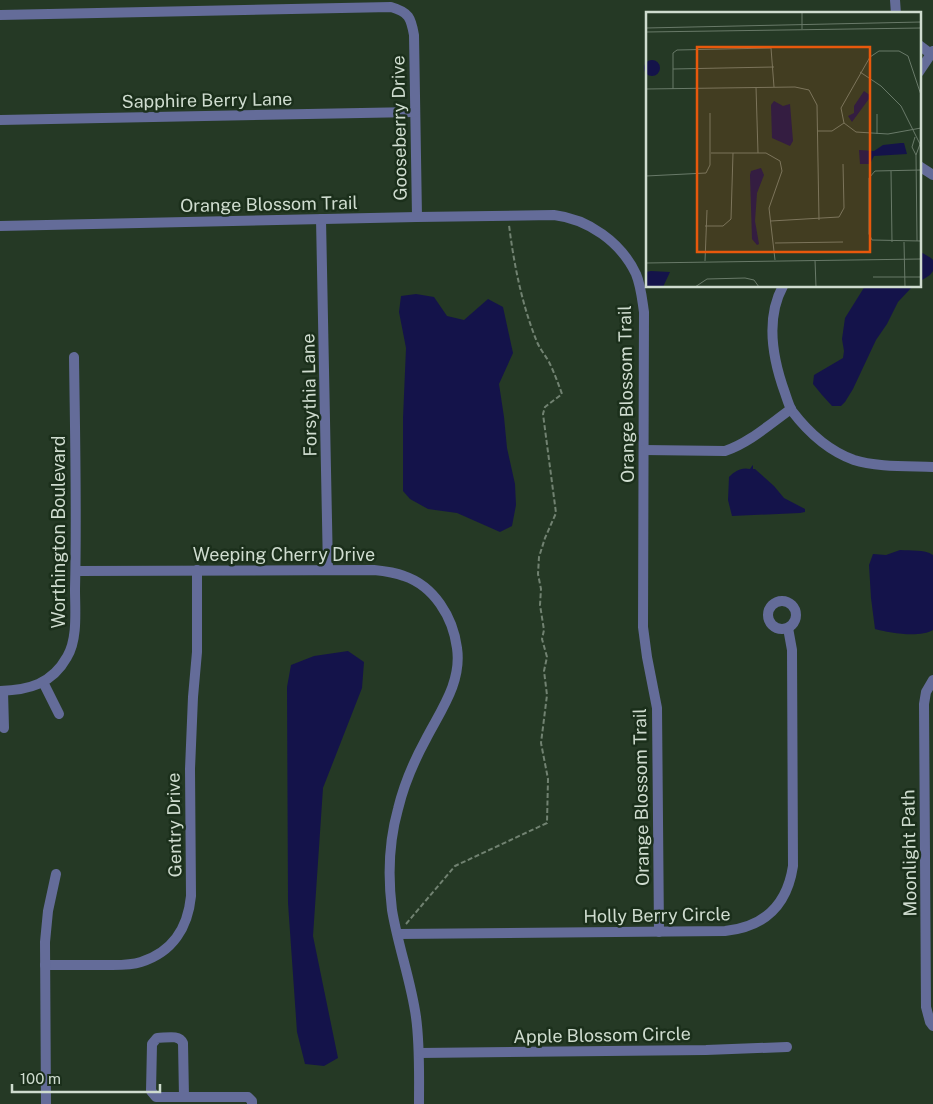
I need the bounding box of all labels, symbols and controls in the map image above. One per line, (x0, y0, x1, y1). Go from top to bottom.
inset map (646, 12, 920, 288)
street label: Gooseberry Drive (387, 55, 411, 201)
street label: Sapphire Berry Lane (121, 88, 293, 112)
street label: Orange Blossom Trail (180, 192, 358, 216)
street label: Orange Blossom Trail (614, 305, 638, 483)
street label: Forsythia Lane (297, 333, 321, 457)
street label: Worthington Boulevard (48, 436, 69, 628)
street label: Weeping Cherry Drive (193, 544, 375, 565)
street label: Orange Blossom Trail (629, 708, 653, 886)
street label: Gentry Drive (163, 772, 185, 878)
street label: Moonlight Path (897, 789, 921, 917)
street label: Holly Berry Circle (583, 903, 731, 927)
street label: Apple Blossom Circle (513, 1023, 691, 1047)
scale bar (12, 1062, 160, 1094)
text: 100 m (20, 1070, 61, 1087)

